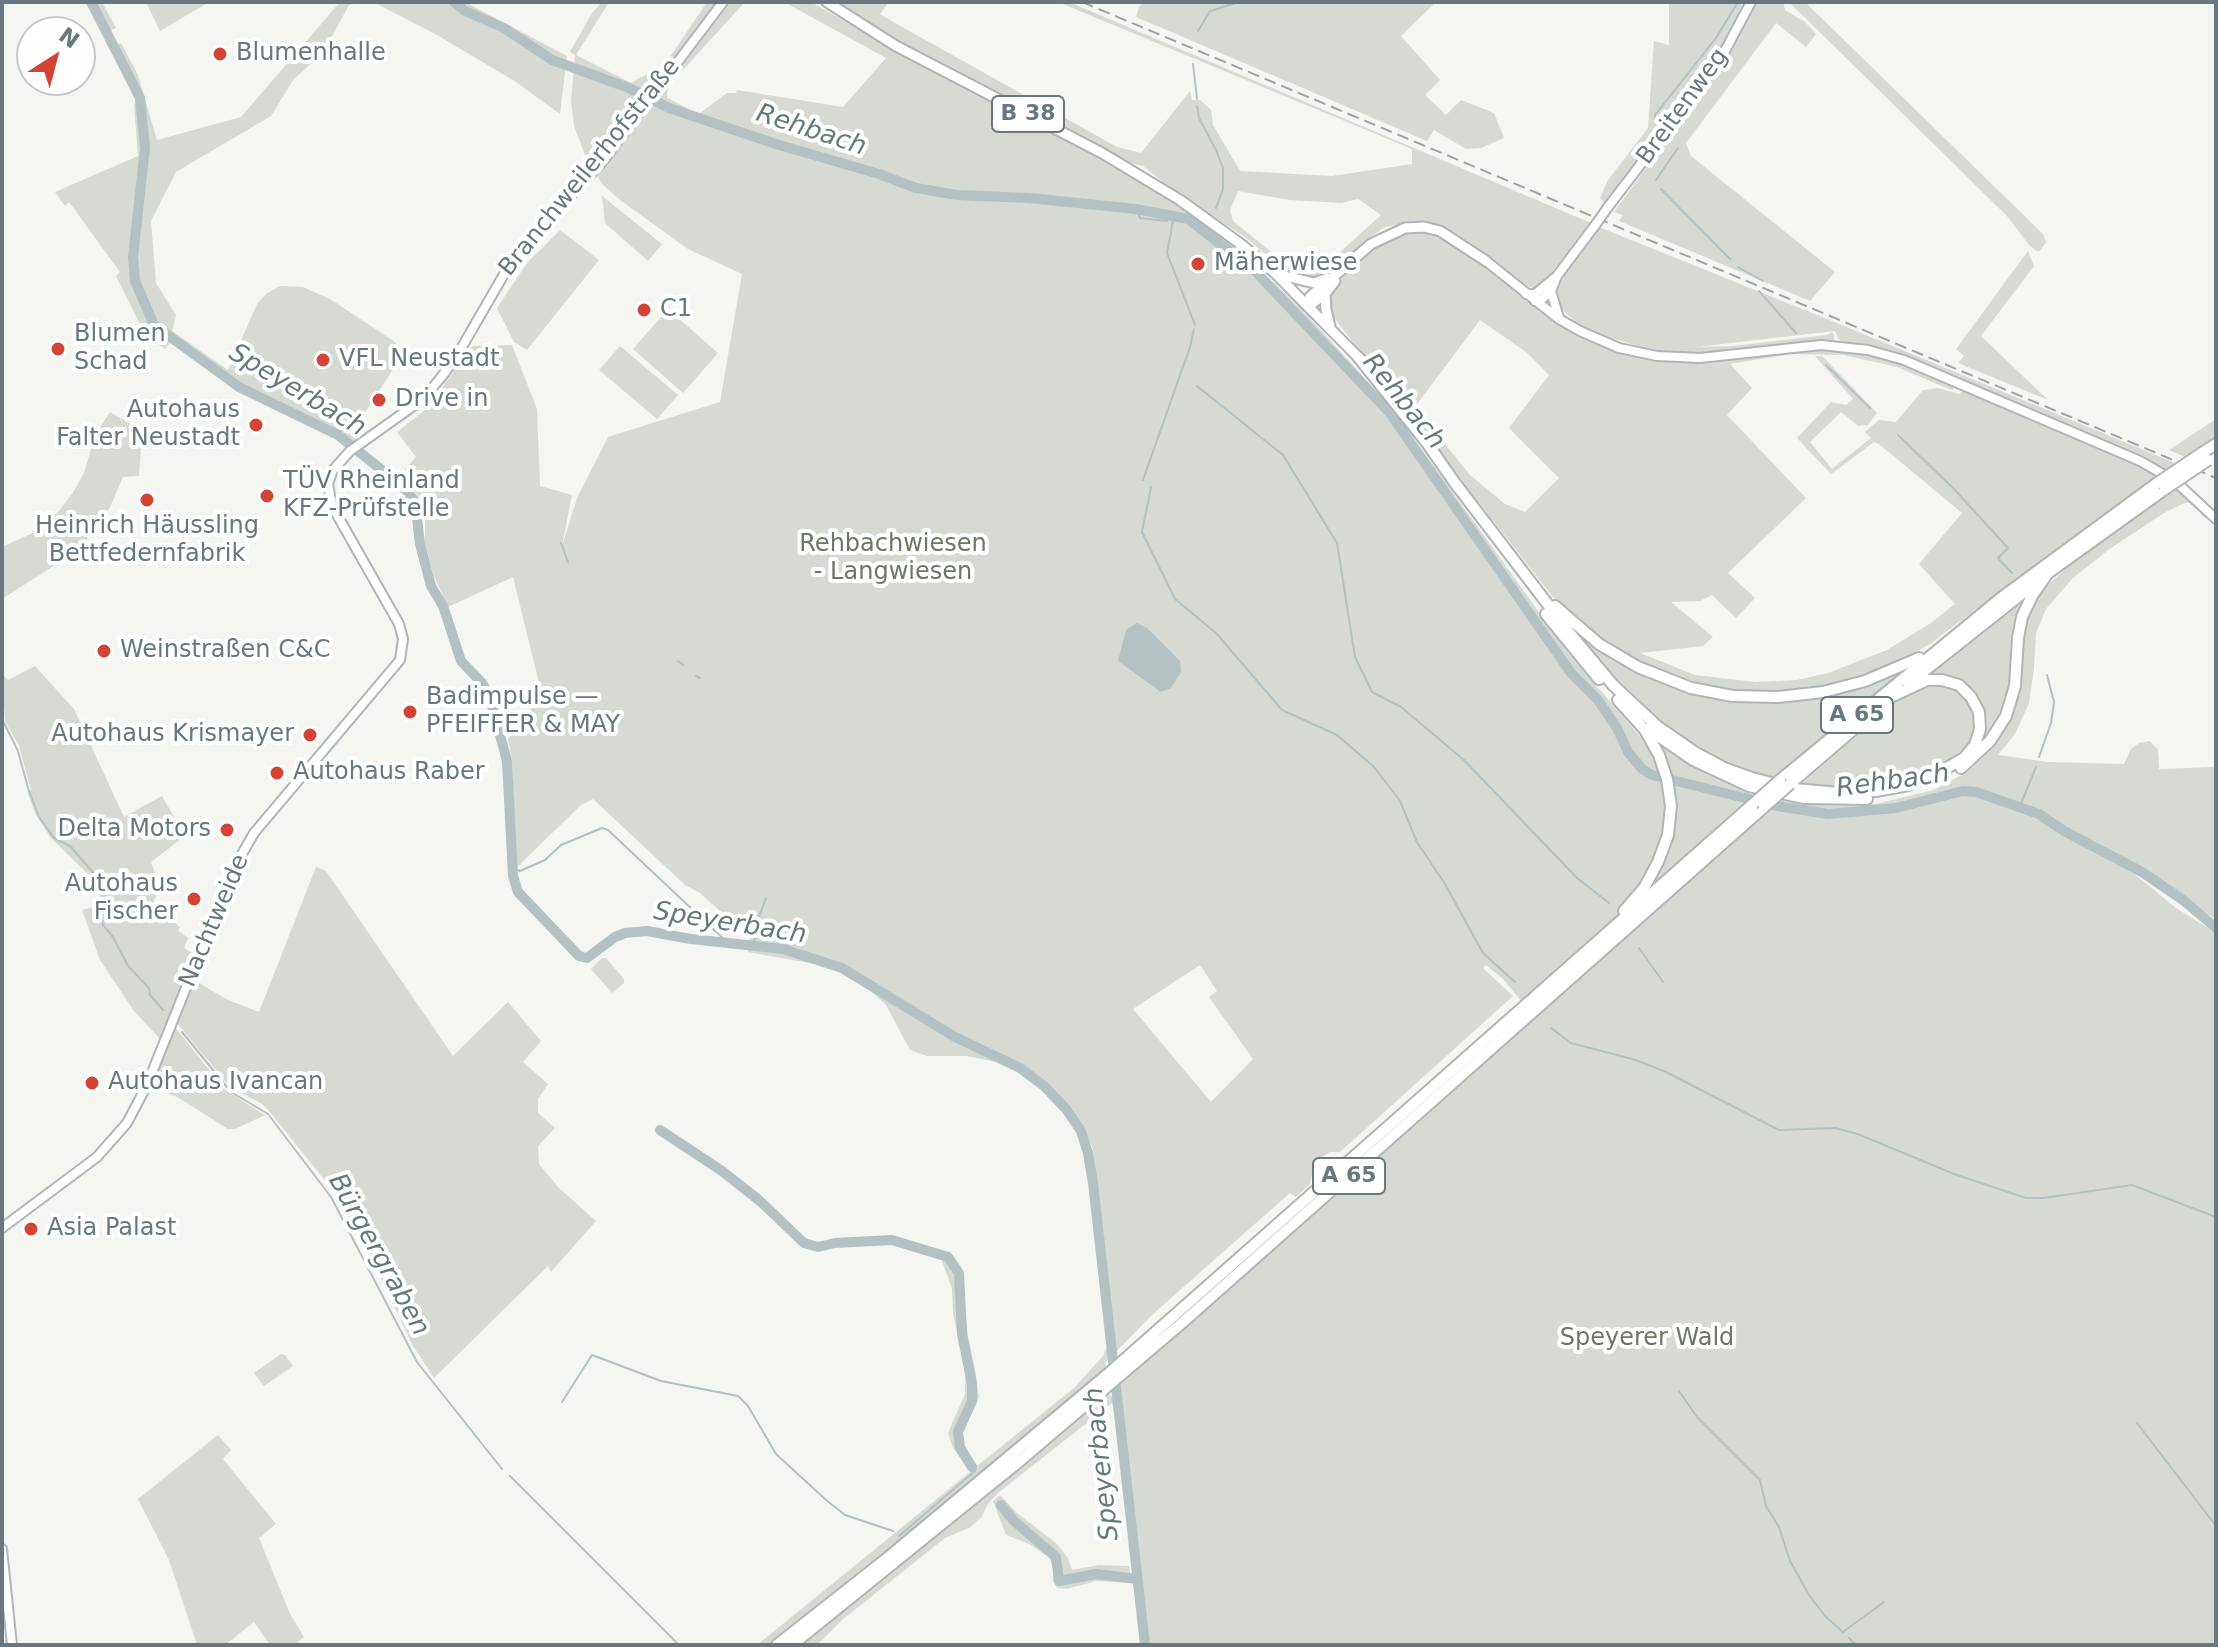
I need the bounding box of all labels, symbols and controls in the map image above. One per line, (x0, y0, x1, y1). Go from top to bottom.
north arrow (16, 16, 96, 96)
text: N (54, 22, 84, 53)
place label: Blumenhalle (236, 40, 386, 68)
street label: Breitenweg (1631, 43, 1735, 171)
marker: Blumenhalle (211, 45, 229, 63)
street label: Branchweilerhofstraße (493, 54, 687, 282)
road number: B 38 (992, 96, 1064, 132)
water label: Rehbach (752, 99, 870, 163)
place label: Mäherwiese (1214, 250, 1358, 278)
marker: Mäherwiese (1189, 255, 1207, 273)
place label: C1 (660, 296, 692, 324)
marker: C1 (635, 301, 653, 319)
place label: Blumen Schad (74, 321, 166, 377)
water label: Speyerbach (223, 338, 371, 444)
marker: Blumen Schad (49, 340, 67, 358)
place label: VFL Neustadt (339, 346, 499, 374)
water label: Rehbach (1355, 348, 1451, 456)
marker: VFL Neustadt (314, 351, 332, 369)
place label: Drive in (395, 386, 488, 414)
marker: Drive in (370, 391, 388, 409)
place label: Autohaus Falter Neustadt (56, 397, 240, 453)
marker: Autohaus Falter Neustadt (247, 416, 265, 434)
place label: TÜV Rheinland KFZ-Prüfstelle (283, 468, 460, 524)
marker: TÜV Rheinland KFZ-Prüfstelle (258, 487, 276, 505)
marker: Heinrich Häussling Bettfedernfabrik (138, 491, 156, 509)
place label: Heinrich Häussling Bettfedernfabrik (35, 513, 259, 569)
park label: Rehbachwiesen - Langwiesen (799, 531, 987, 587)
place label: Weinstraßen C&C (120, 637, 330, 665)
marker: Weinstraßen C&C (95, 642, 113, 660)
place label: Badimpulse — PFEIFFER & MAY (426, 684, 620, 740)
road number: A 65 (1821, 697, 1893, 733)
marker: Badimpulse — PFEIFFER & MAY (401, 703, 419, 721)
place label: Autohaus Krismayer (51, 721, 294, 749)
marker: Autohaus Krismayer (301, 726, 319, 744)
place label: Autohaus Raber (293, 759, 485, 787)
water label: Rehbach (1835, 759, 1951, 805)
marker: Autohaus Raber (268, 764, 286, 782)
place label: Delta Motors (57, 816, 211, 844)
marker: Delta Motors (218, 821, 236, 839)
street label: Nachtweide (174, 850, 256, 992)
place label: Autohaus Fischer (65, 871, 178, 927)
marker: Autohaus Fischer (185, 890, 203, 908)
water label: Speyerbach (651, 897, 809, 951)
place label: Autohaus Ivancan (108, 1069, 323, 1097)
marker: Autohaus Ivancan (83, 1074, 101, 1092)
road number: A 65 (1313, 1158, 1385, 1194)
water label: Bürgergraben (321, 1169, 435, 1341)
place label: Asia Palast (47, 1215, 176, 1243)
marker: Asia Palast (22, 1220, 40, 1238)
park label: Speyerer Wald (1560, 1325, 1734, 1353)
water label: Speyerbach (1079, 1386, 1127, 1542)

